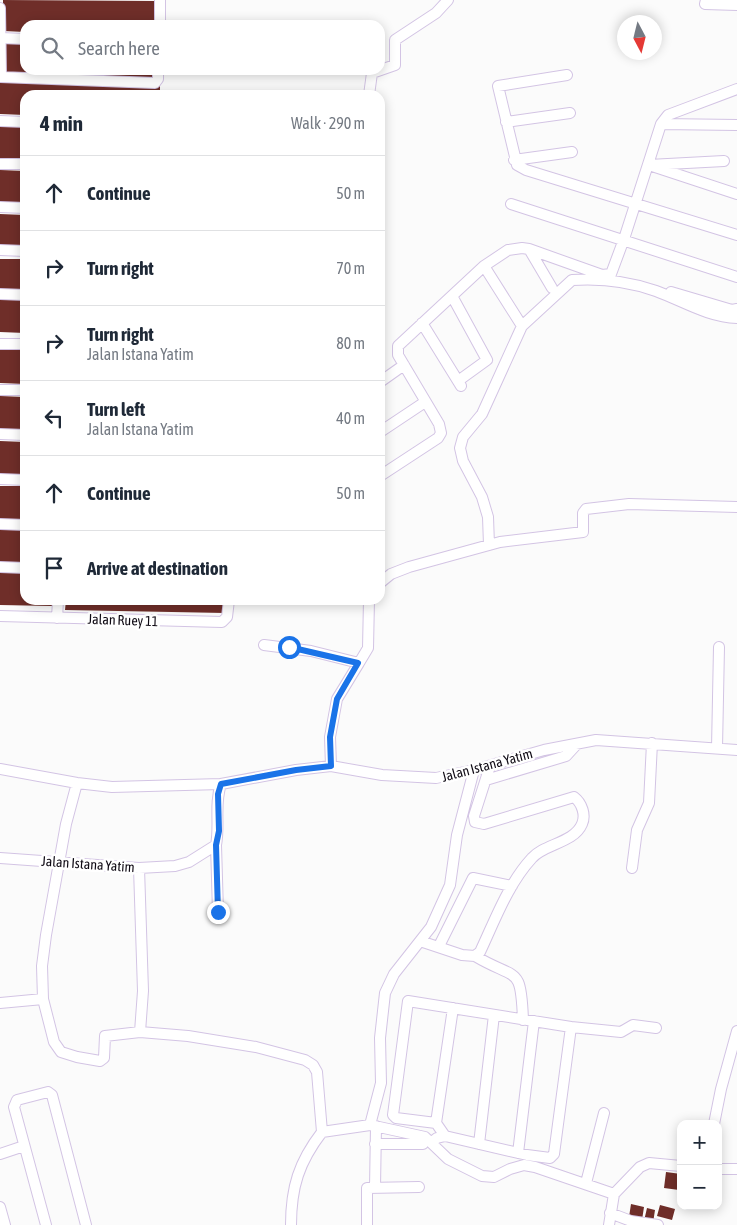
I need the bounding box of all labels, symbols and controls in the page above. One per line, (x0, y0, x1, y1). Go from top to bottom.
north arrow (617, 15, 662, 60)
search box (20, 20, 385, 75)
icon: search (38, 34, 66, 62)
text: Search here (78, 37, 160, 59)
text: 4 min (40, 111, 83, 135)
text: Walk · 290 m (291, 114, 365, 132)
icon: ahead (40, 179, 68, 207)
text: Continue (87, 182, 151, 204)
text: 50 m (336, 184, 365, 202)
icon: right (40, 254, 68, 282)
text: Turn right (87, 257, 154, 279)
text: 70 m (336, 259, 365, 277)
text: Turn right (87, 323, 154, 345)
icon: right (40, 329, 68, 357)
text: 80 m (336, 334, 365, 352)
text: Jalan Istana Yatim (87, 345, 194, 363)
text: Turn left (87, 398, 145, 420)
icon: left (40, 404, 68, 432)
text: 40 m (336, 409, 365, 427)
text: Jalan Istana Yatim (87, 420, 194, 438)
icon: ahead (40, 479, 68, 507)
text: Continue (87, 482, 151, 504)
text: 50 m (336, 484, 365, 502)
icon: arrive (40, 554, 68, 582)
text: Arrive at destination (87, 557, 228, 579)
street label: Jalan Ruey 11 (87, 611, 159, 629)
route start (278, 636, 301, 659)
street label: Jalan Istana Yatim (440, 745, 534, 785)
street label: Jalan Istana Yatim (41, 853, 135, 875)
route end (207, 901, 230, 924)
map controls (677, 1120, 722, 1210)
button: + (677, 1120, 722, 1165)
button: − (677, 1165, 722, 1210)

